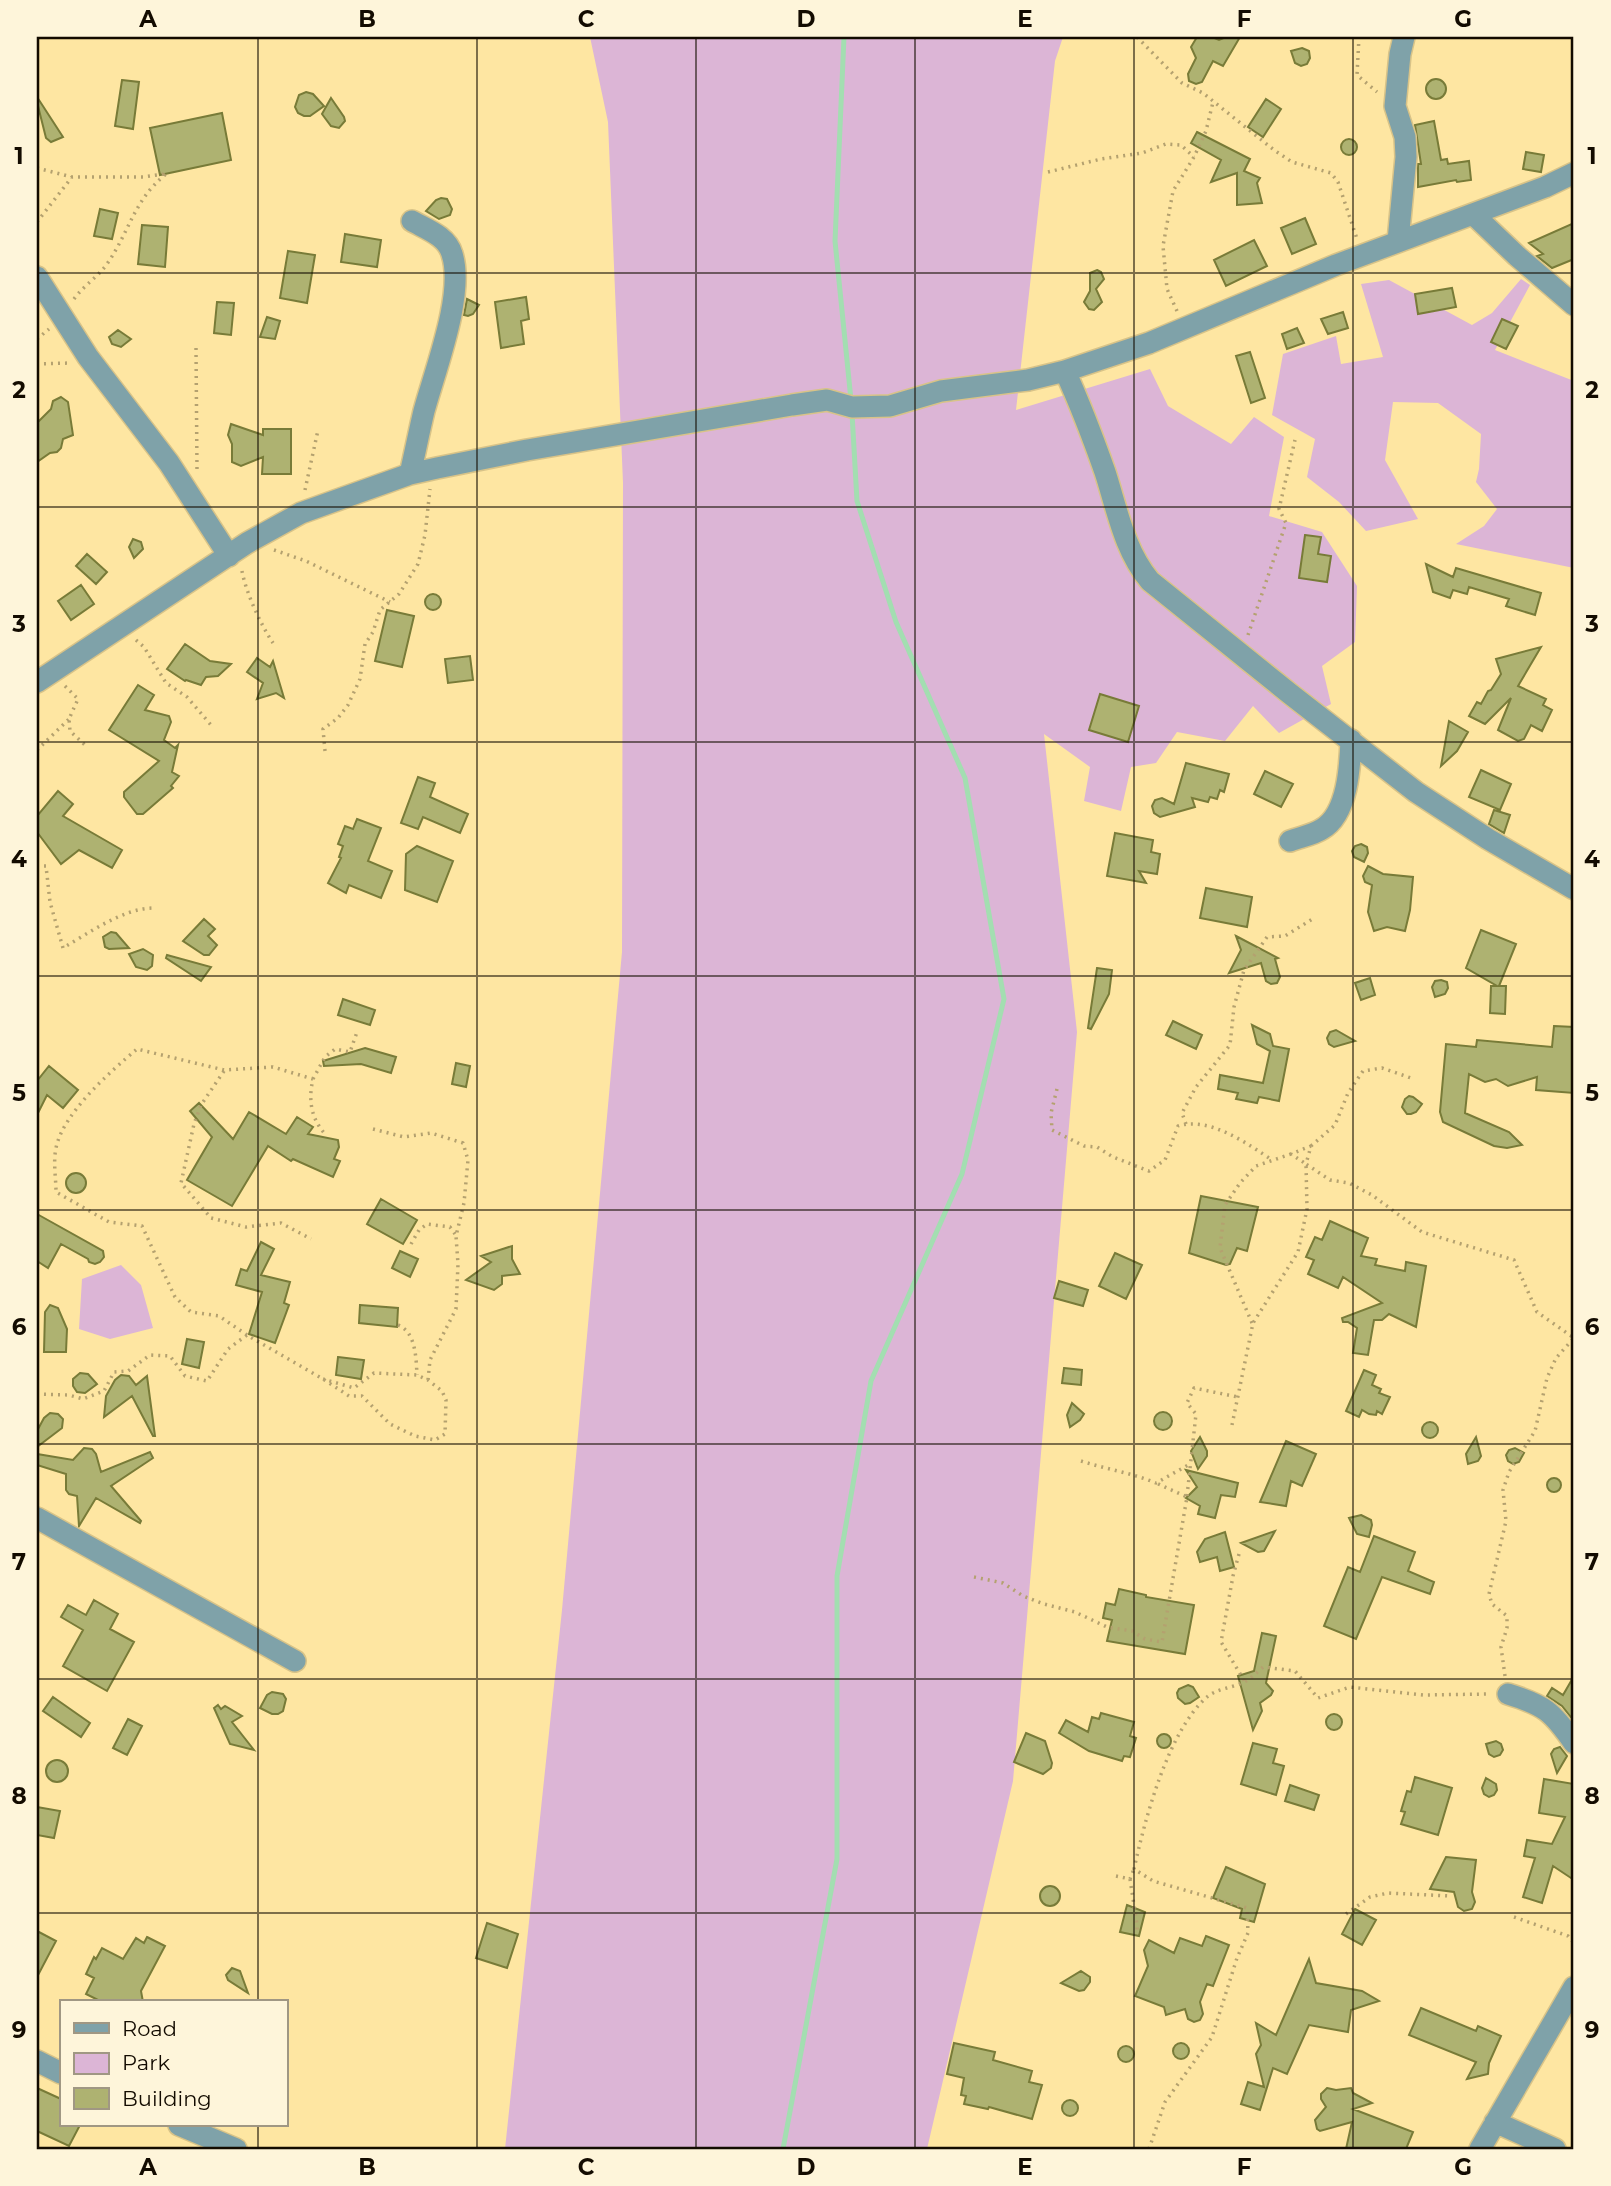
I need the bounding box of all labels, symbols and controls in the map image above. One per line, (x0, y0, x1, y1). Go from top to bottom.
text: A (138, 5, 157, 33)
text: B (358, 5, 376, 33)
text: C (578, 5, 595, 33)
text: D (797, 5, 816, 33)
text: E (1017, 5, 1033, 33)
text: F (1237, 5, 1252, 33)
text: G (1454, 5, 1472, 33)
text: 1 (14, 142, 24, 170)
text: 1 (1587, 142, 1597, 170)
text: 2 (12, 376, 26, 404)
text: 2 (1585, 376, 1599, 404)
text: 3 (11, 610, 26, 638)
text: 3 (1584, 610, 1599, 638)
text: 4 (11, 845, 27, 873)
text: 4 (1584, 845, 1600, 873)
text: 5 (12, 1079, 26, 1107)
text: 5 (1585, 1079, 1599, 1107)
text: 6 (12, 1313, 27, 1341)
text: 6 (1585, 1313, 1600, 1341)
text: 7 (12, 1548, 26, 1576)
text: 7 (1585, 1548, 1599, 1576)
text: 8 (11, 1782, 27, 1810)
text: 8 (1584, 1782, 1600, 1810)
legend (60, 2000, 287, 2126)
text: 9 (12, 2016, 26, 2044)
text: Road (122, 2016, 177, 2041)
text: 9 (1585, 2016, 1599, 2044)
text: Park (122, 2050, 170, 2075)
text: Building (122, 2086, 212, 2111)
text: A (138, 2153, 157, 2181)
text: B (358, 2153, 376, 2181)
text: C (578, 2153, 595, 2181)
text: D (797, 2153, 816, 2181)
text: E (1017, 2153, 1033, 2181)
text: F (1237, 2153, 1252, 2181)
text: G (1454, 2153, 1472, 2181)

